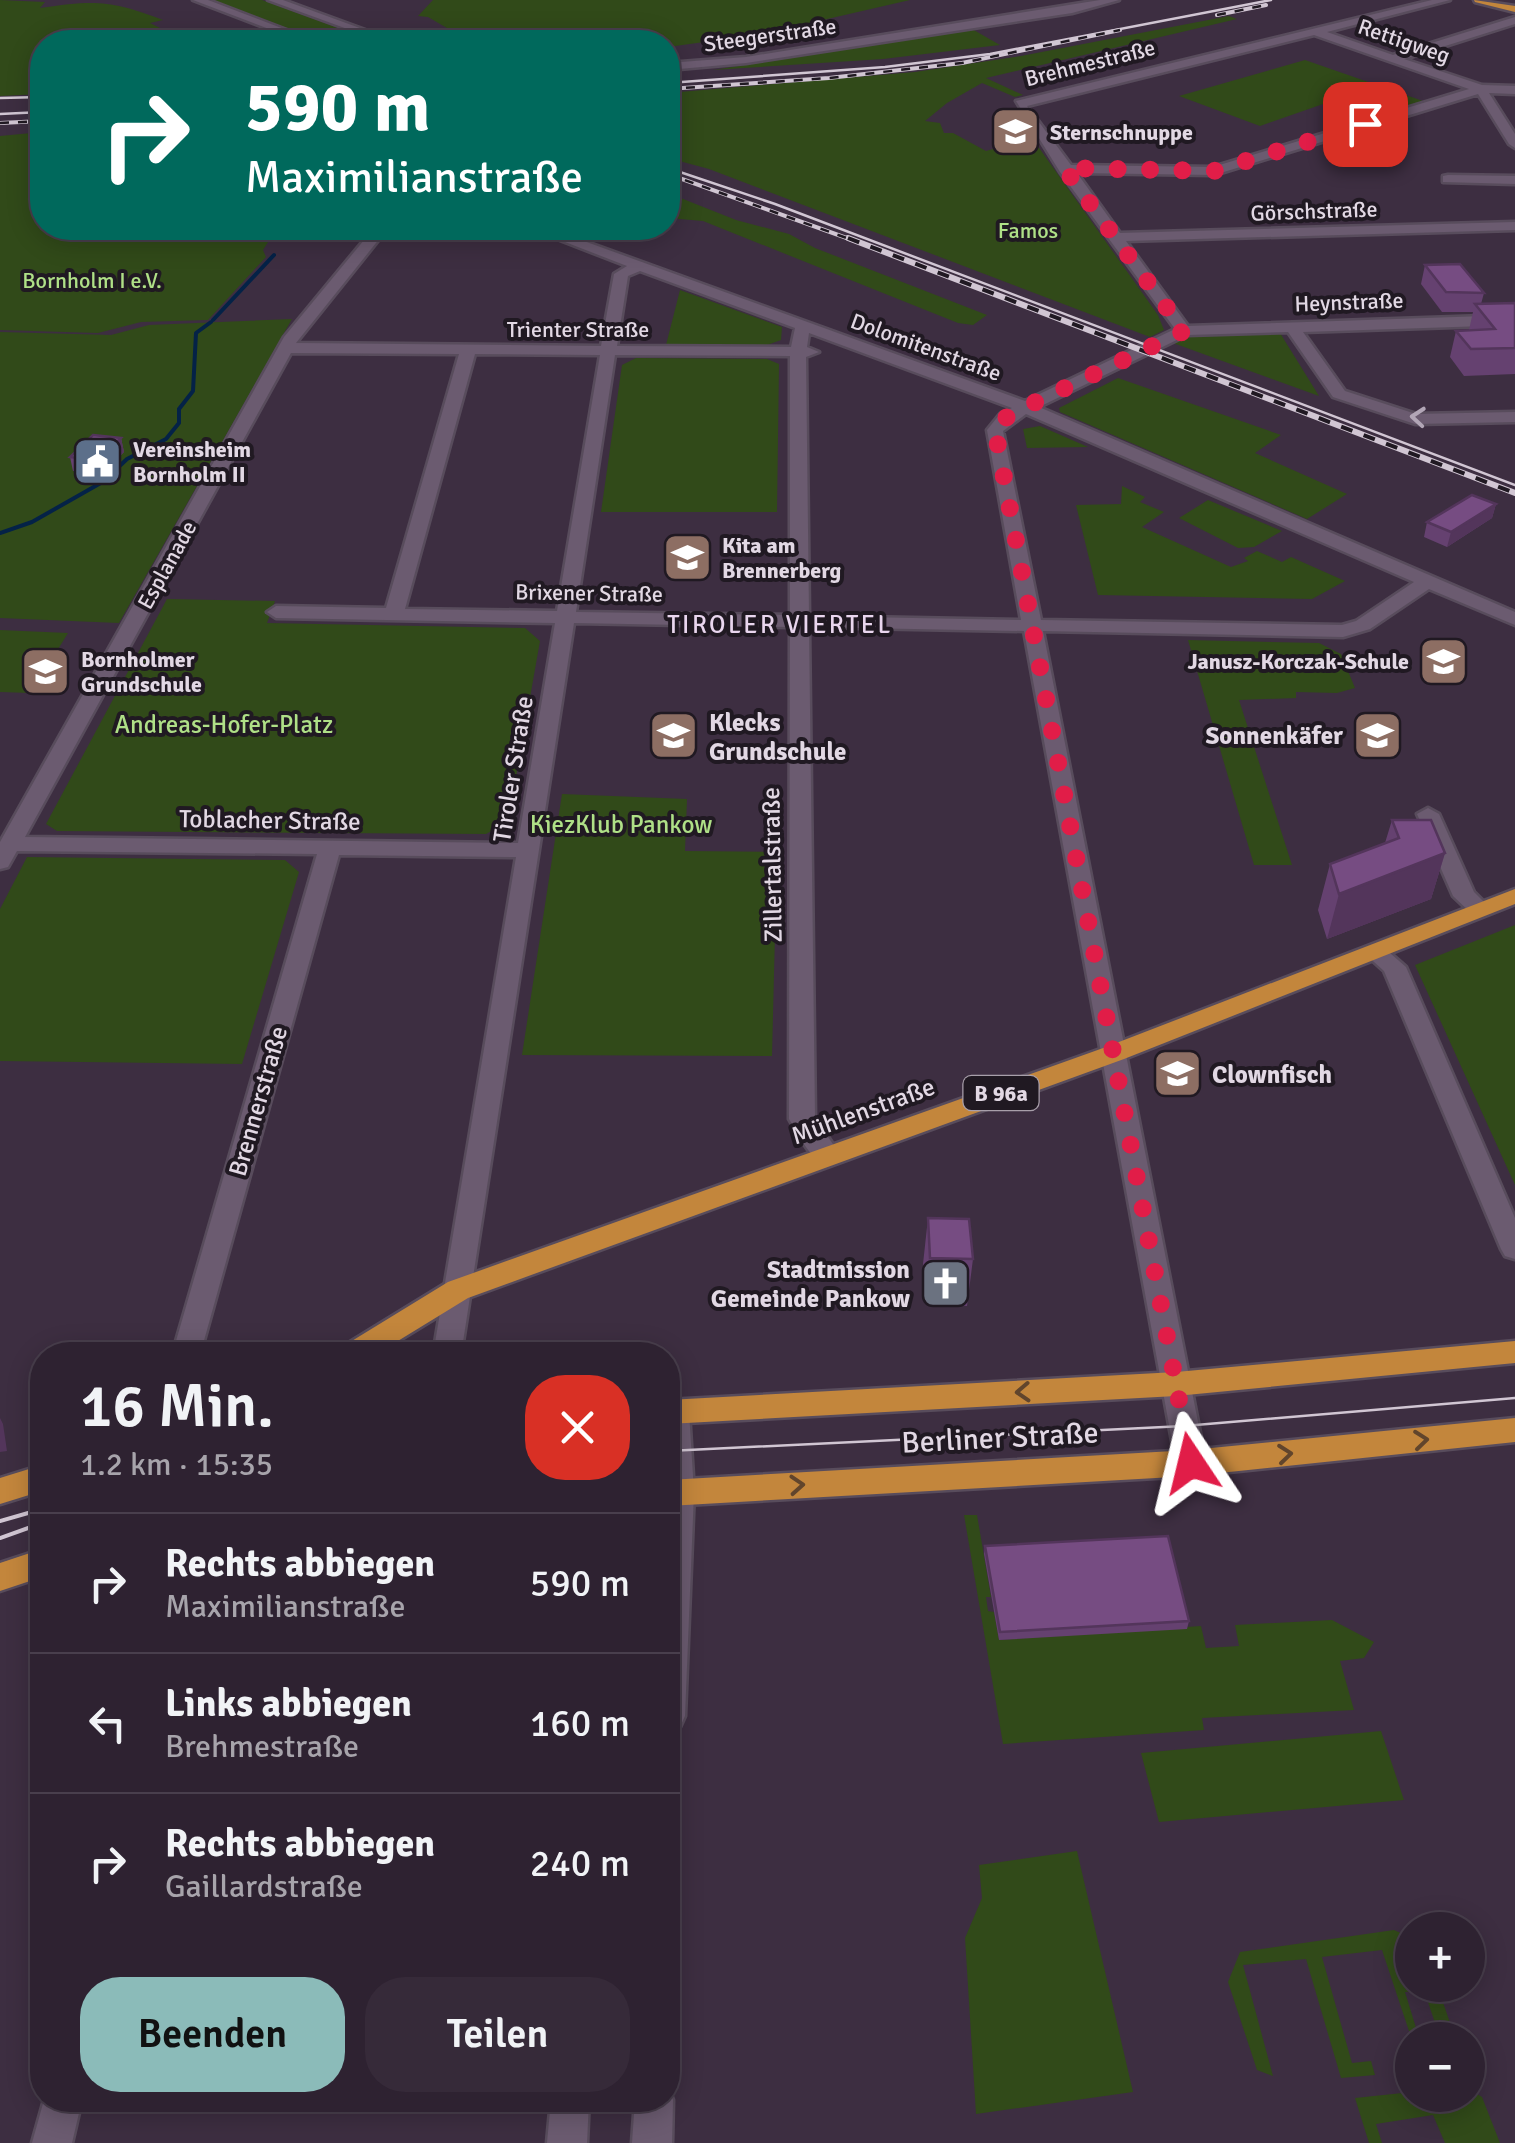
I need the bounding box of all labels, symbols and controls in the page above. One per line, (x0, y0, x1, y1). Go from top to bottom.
street label: Steegerstraße (702, 12, 838, 58)
street label: Rettigweg (1355, 13, 1453, 69)
street label: Brehmestraße (1022, 34, 1158, 92)
text: 590 m (245, 64, 430, 150)
icon: right (80, 70, 210, 200)
pin (1323, 82, 1408, 167)
icon: arrive (1338, 97, 1393, 152)
school or university icon: Sternschnuppe (989, 106, 1041, 158)
place label: Sternschnuppe (1050, 119, 1193, 146)
text: Maximilianstraße (245, 150, 583, 205)
street label: Görschstraße (1250, 195, 1378, 227)
park label: Famos (998, 217, 1058, 244)
park label: Bornholm I e.V. (22, 267, 162, 294)
street label: Heynstraße (1294, 287, 1404, 317)
street label: Dolomitenstraße (847, 307, 1005, 387)
street label: Trienter Straße (507, 316, 649, 343)
one-way arrow (1410, 406, 1426, 428)
public building icon: Vereinsheim Bornholm II (72, 436, 124, 488)
place label: Vereinsheim Bornholm II (133, 436, 251, 488)
street label: Esplanade (132, 516, 202, 614)
school or university icon: Kita am Brennerberg (661, 532, 713, 584)
place label: Kita am Brennerberg (722, 532, 842, 584)
street label: Brixener Straße (515, 578, 663, 608)
district label: TIROLER VIERTEL (667, 609, 893, 640)
school or university icon: Janusz-Korczak-Schule (1418, 635, 1470, 687)
school or university icon: Bornholmer Grundschule (20, 646, 72, 698)
place label: Bornholmer Grundschule (81, 646, 202, 698)
place label: Janusz-Korczak-Schule (1188, 648, 1409, 675)
street label: Tiroler Straße (486, 694, 540, 844)
place label: Klecks Grundschule (709, 707, 846, 767)
park label: Andreas-Hofer-Platz (115, 709, 333, 740)
school or university icon: Sonnenkäfer (1352, 709, 1404, 761)
school or university icon: Klecks Grundschule (648, 710, 700, 762)
place label: Sonnenkäfer (1205, 720, 1343, 751)
street label: Zillertalstraße (755, 787, 789, 943)
street label: Toblacher Straße (179, 803, 361, 837)
park label: KiezKlub Pankow (530, 809, 712, 840)
street label: Brennerstraße (222, 1022, 294, 1180)
school or university icon: Clownfisch (1151, 1048, 1203, 1100)
place label: Clownfisch (1212, 1059, 1332, 1090)
street label: Mühlenstraße (787, 1071, 939, 1151)
road number: B 96a (964, 1076, 1038, 1110)
place label: Stadtmission Gemeinde Pankow (711, 1254, 910, 1314)
church icon: Stadtmission Gemeinde Pankow (919, 1257, 971, 1309)
text: 16 Min. (80, 1370, 274, 1444)
button: close (525, 1375, 630, 1480)
one-way arrow (1015, 1381, 1031, 1402)
position arrow (1139, 1411, 1243, 1515)
street label: Berliner Straße (901, 1414, 1099, 1462)
one-way arrow (1414, 1430, 1430, 1451)
one-way arrow (1278, 1444, 1294, 1465)
text: 1.2 km · 15:35 (80, 1445, 273, 1484)
one-way arrow (789, 1475, 805, 1496)
text: Rechts abbiegen (165, 1540, 435, 1587)
icon: right (80, 1556, 135, 1611)
text: 590 m (530, 1560, 630, 1607)
text: Maximilianstraße (165, 1587, 405, 1626)
text: Links abbiegen (165, 1680, 412, 1727)
icon: left (80, 1696, 135, 1751)
text: 160 m (530, 1700, 630, 1747)
text: Brehmestraße (165, 1727, 359, 1766)
text: Rechts abbiegen (165, 1820, 435, 1867)
icon: right (80, 1836, 135, 1891)
text: 240 m (530, 1840, 630, 1887)
text: Gaillardstraße (165, 1867, 363, 1906)
map controls (1395, 1912, 1485, 2112)
button: + (1395, 1912, 1485, 2002)
button: Beenden (80, 1977, 345, 2092)
button: Teilen (365, 1977, 630, 2092)
button: − (1395, 2022, 1485, 2112)

